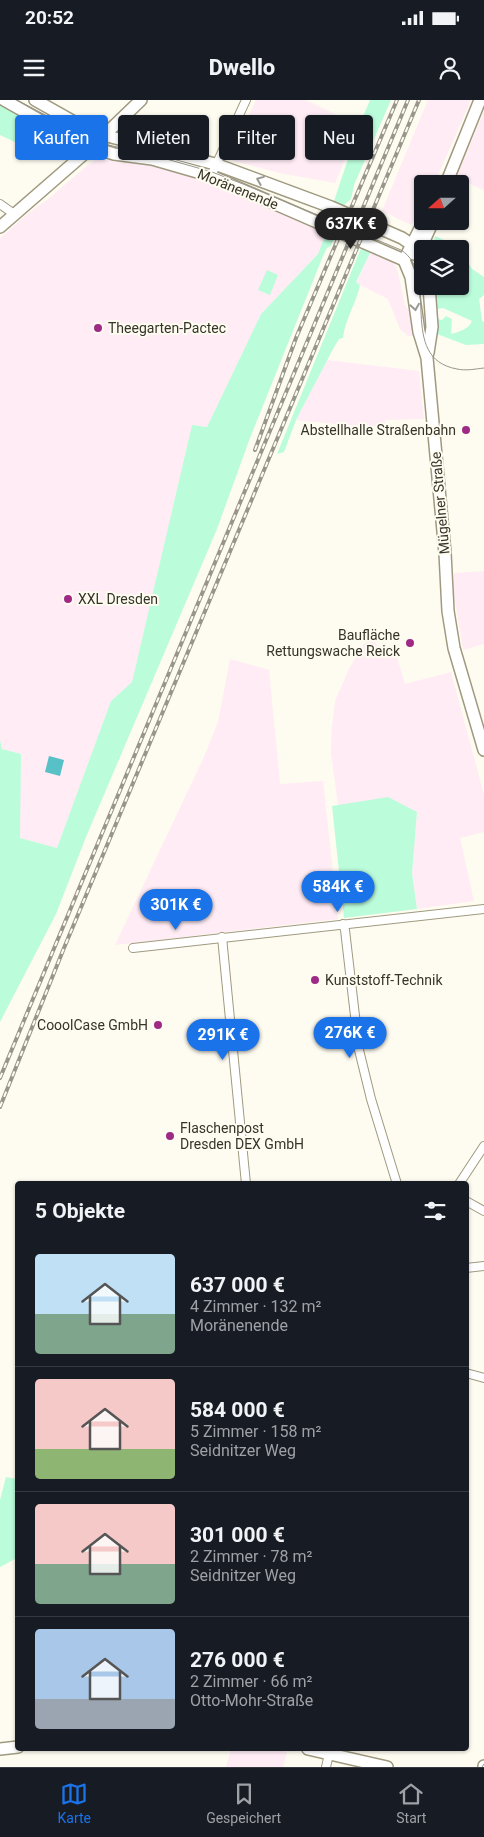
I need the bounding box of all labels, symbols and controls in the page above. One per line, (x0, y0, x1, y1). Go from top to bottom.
text: 20:52 (25, 6, 74, 29)
icon: menu (20, 54, 48, 82)
icon: person (436, 54, 464, 82)
text: Dwello (209, 55, 275, 80)
chip: Kaufen (15, 115, 108, 160)
chip: Mieten (118, 115, 209, 160)
chip: Filter (219, 115, 295, 160)
chip: Neu (305, 115, 373, 160)
street label: Moränenende (195, 166, 281, 212)
one-way arrow (256, 175, 265, 186)
north arrow (414, 175, 469, 230)
map controls (414, 175, 469, 295)
pin: 637K € (310, 208, 392, 250)
text: 637K € (326, 214, 376, 233)
button: layers (414, 240, 469, 295)
one-way arrow (410, 303, 420, 311)
place label: Theegarten-Pactec (108, 320, 226, 336)
marker: Theegarten-Pactec (92, 322, 104, 334)
place label: Abstellhalle Straßenbahn (301, 422, 456, 438)
marker: Abstellhalle Straßenbahn (460, 424, 472, 436)
street label: Mügelner Straße (428, 451, 452, 555)
place label: XXL Dresden (78, 591, 158, 607)
marker: XXL Dresden (62, 593, 74, 605)
place label: Baufläche Rettungswache Reick (266, 627, 401, 659)
marker: Baufläche Rettungswache Reick (404, 637, 416, 649)
pin: 584K € (297, 870, 379, 913)
text: 584K € (313, 877, 363, 896)
pin: 301K € (135, 888, 217, 931)
text: 301K € (151, 895, 201, 914)
place label: Kunststoff-Technik (325, 972, 443, 988)
marker: Kunststoff-Technik (309, 974, 321, 986)
pin: 276K € (309, 1016, 391, 1059)
place label: CooolCase GmbH (37, 1017, 148, 1033)
pin: 291K € (182, 1018, 264, 1061)
marker: CooolCase GmbH (152, 1019, 164, 1031)
text: 276K € (325, 1023, 375, 1042)
text: 291K € (198, 1025, 248, 1044)
place label: Flaschenpost Dresden DEX GmbH (180, 1120, 304, 1152)
marker: Flaschenpost Dresden DEX GmbH (164, 1130, 176, 1142)
icon: filters (421, 1197, 449, 1225)
text: 5 Objekte (35, 1199, 125, 1223)
text: 637 000 € (190, 1273, 285, 1297)
icon: home (75, 1274, 135, 1334)
text: 4 Zimmer · 132 m² (190, 1297, 321, 1316)
text: Moränenende (190, 1316, 288, 1335)
text: 584 000 € (190, 1398, 285, 1422)
icon: home (75, 1399, 135, 1459)
text: 5 Zimmer · 158 m² (190, 1422, 321, 1441)
text: Seidnitzer Weg (190, 1441, 296, 1460)
text: 301 000 € (190, 1523, 285, 1547)
icon: home (75, 1524, 135, 1584)
text: 2 Zimmer · 78 m² (190, 1547, 312, 1566)
text: Seidnitzer Weg (190, 1566, 296, 1585)
text: 276 000 € (190, 1648, 285, 1672)
icon: home (75, 1649, 135, 1709)
text: 2 Zimmer · 66 m² (190, 1672, 312, 1691)
text: Otto-Mohr-Straße (190, 1691, 313, 1710)
tab: Karte (58, 1780, 91, 1826)
tab: Gespeichert (206, 1780, 281, 1826)
tab: Start (396, 1780, 426, 1826)

